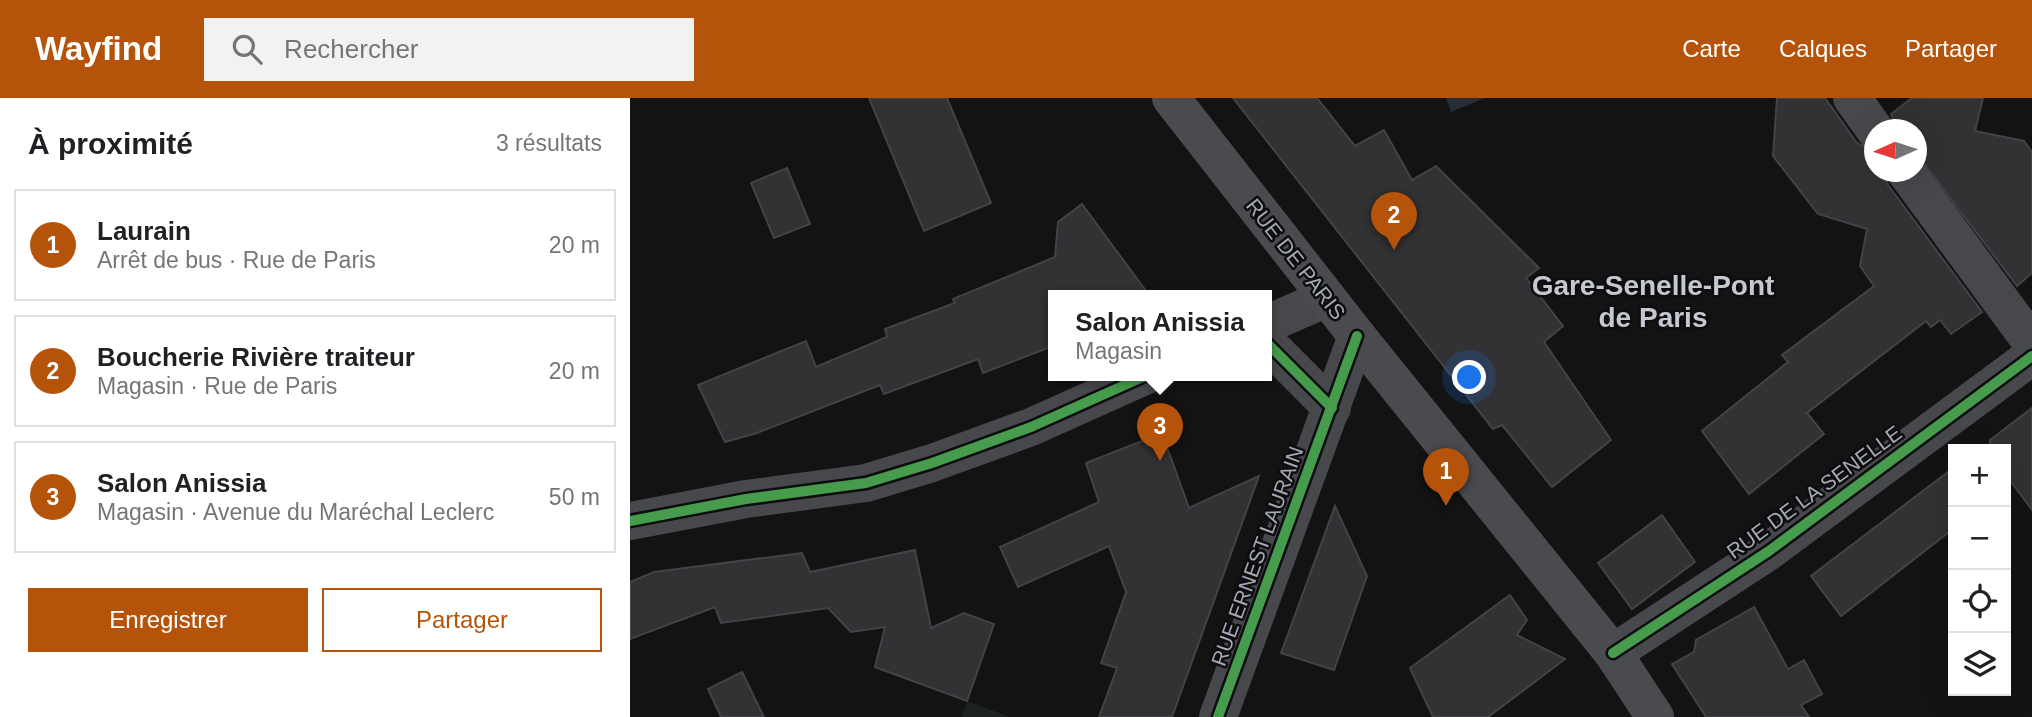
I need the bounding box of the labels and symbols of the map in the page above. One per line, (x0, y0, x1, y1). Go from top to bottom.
north arrow (1864, 119, 1927, 182)
pin: 2 (1371, 192, 1417, 250)
street label: RUE DE PARIS (1242, 194, 1350, 324)
district label: Gare-Senelle-Pont de Paris (1532, 270, 1774, 333)
your location (1452, 360, 1486, 394)
pin: 3 (1137, 403, 1183, 461)
street label: RUE DE LA SENELLE (1722, 421, 1906, 563)
street label: RUE ERNEST LAURAIN (1207, 443, 1307, 669)
pin: 1 (1423, 448, 1469, 506)

